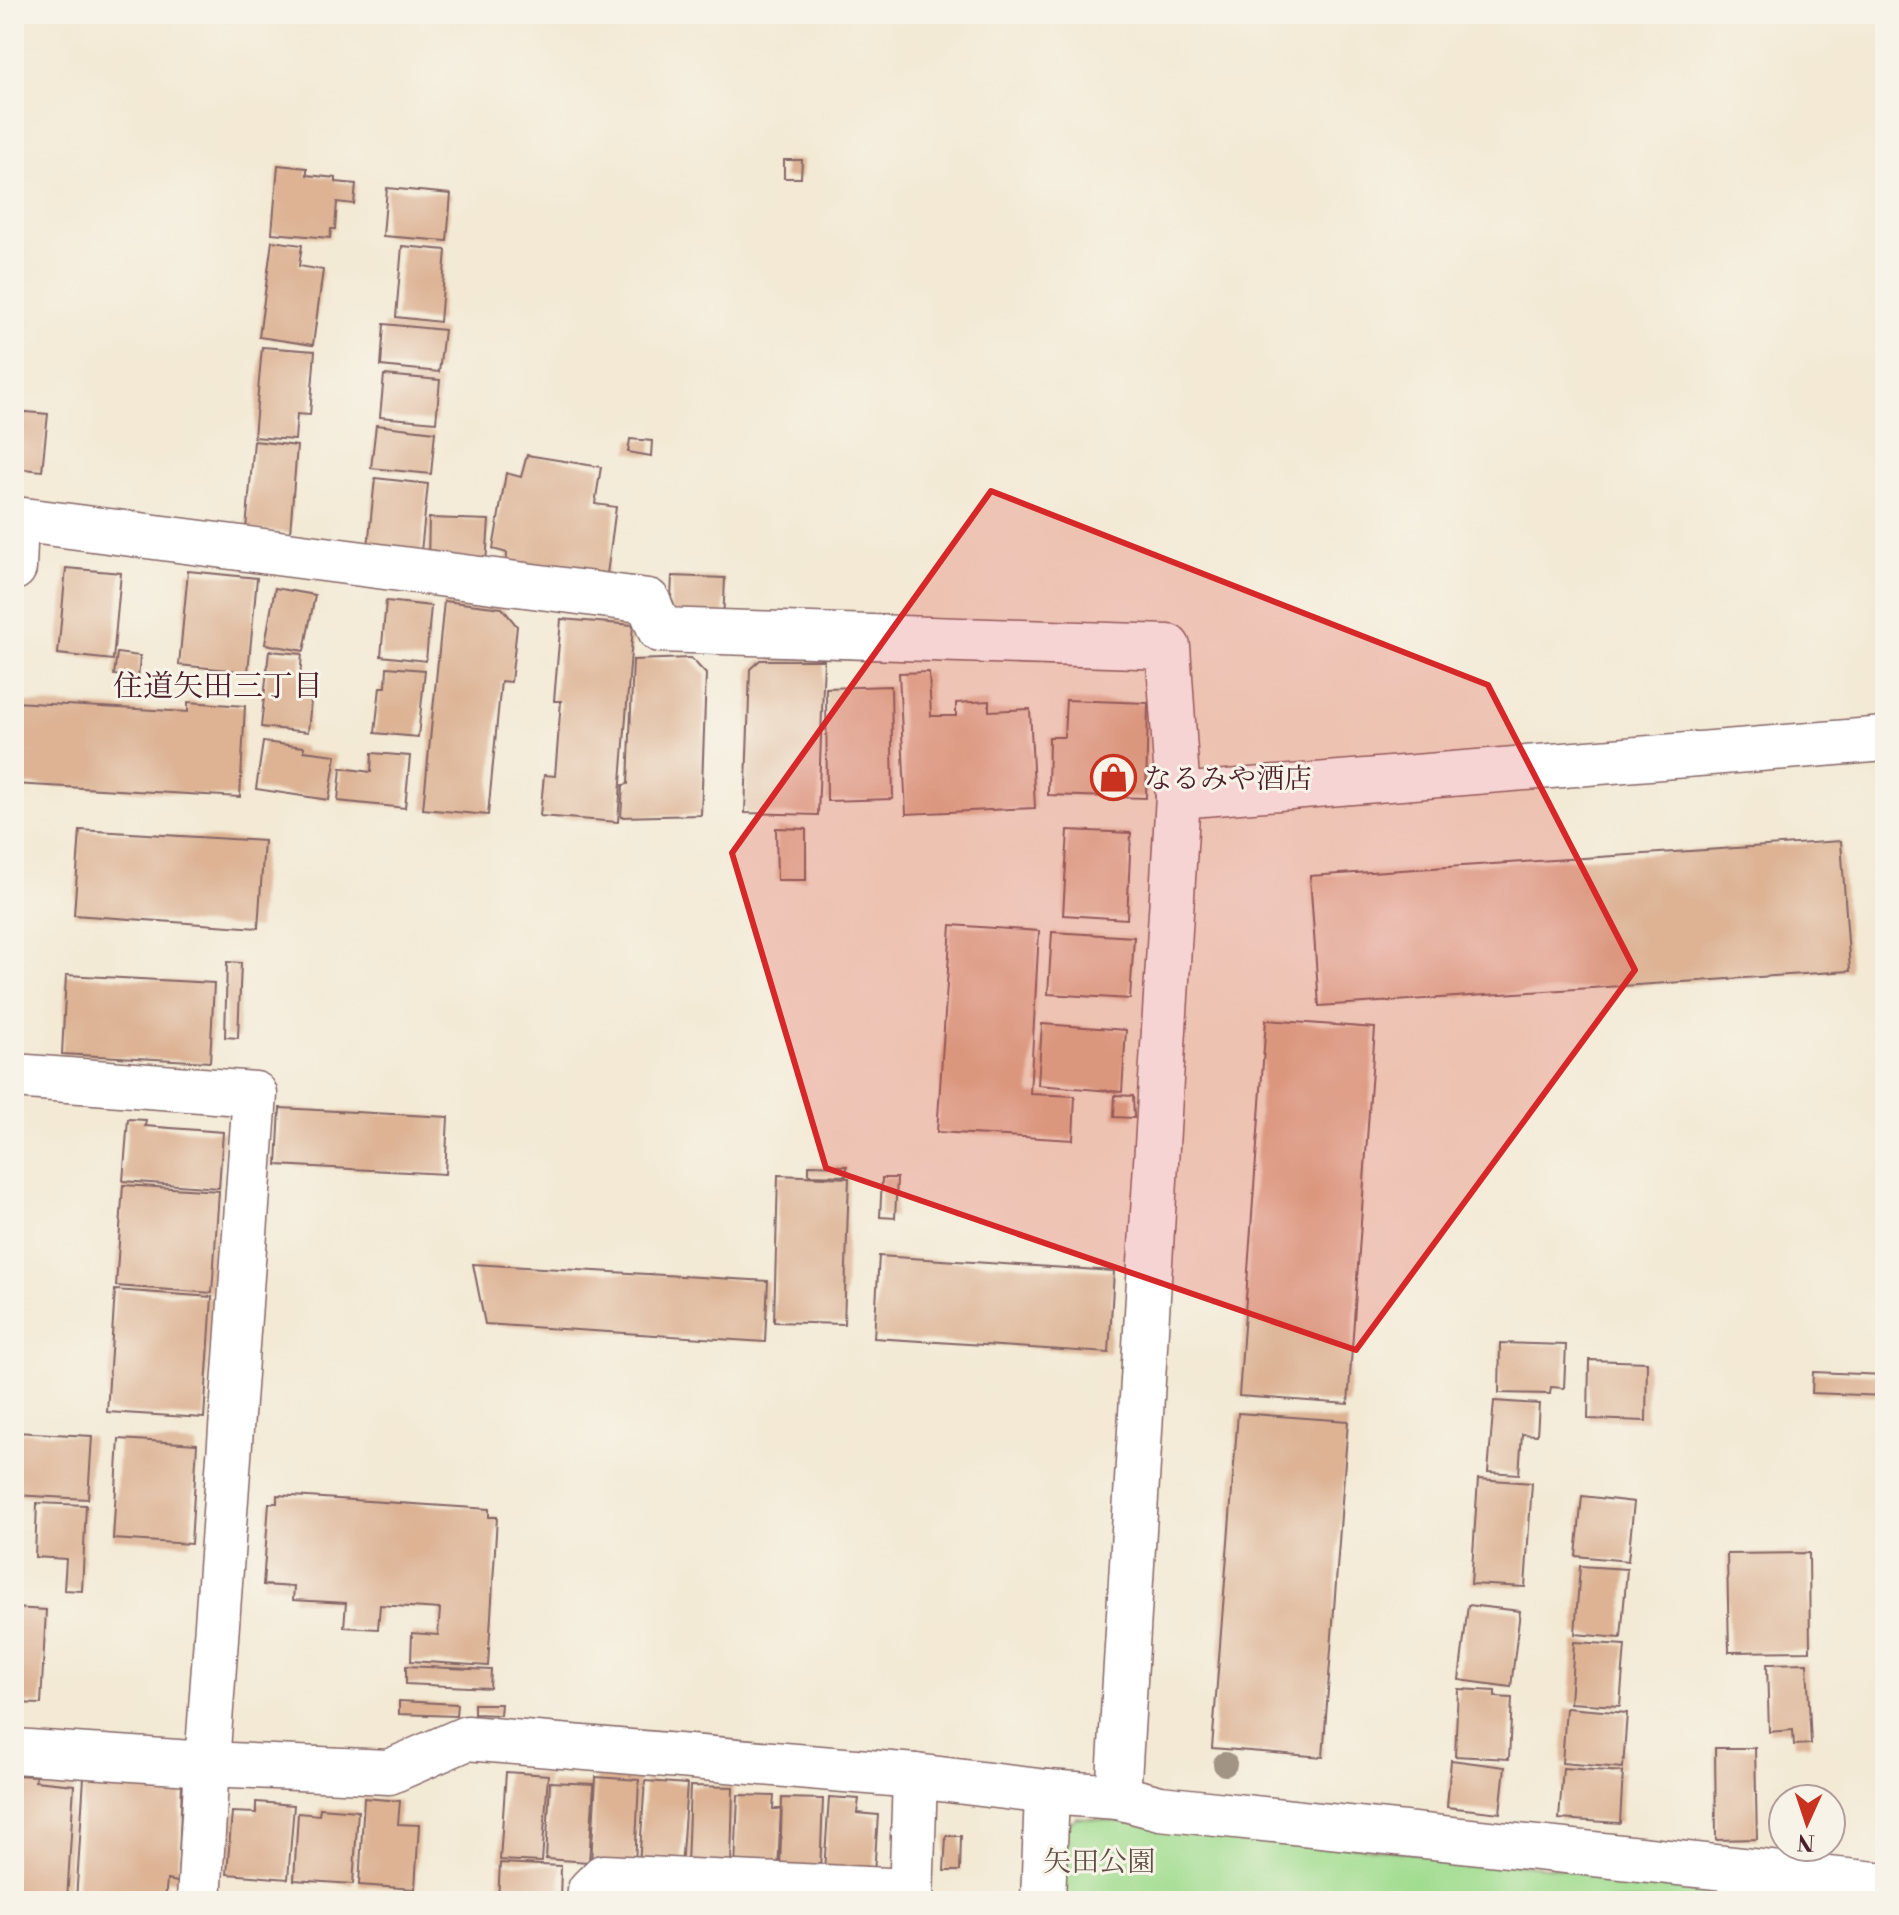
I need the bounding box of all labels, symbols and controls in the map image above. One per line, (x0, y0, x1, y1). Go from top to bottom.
district label: 住道矢田三丁目 (113, 668, 323, 706)
shop icon: なるみや酒店 (1089, 754, 1137, 802)
place label: なるみや酒店 (1144, 762, 1312, 797)
north arrow (1767, 1783, 1847, 1863)
text: N (1796, 1828, 1815, 1855)
park label: 矢田公園 (1043, 1845, 1155, 1880)

